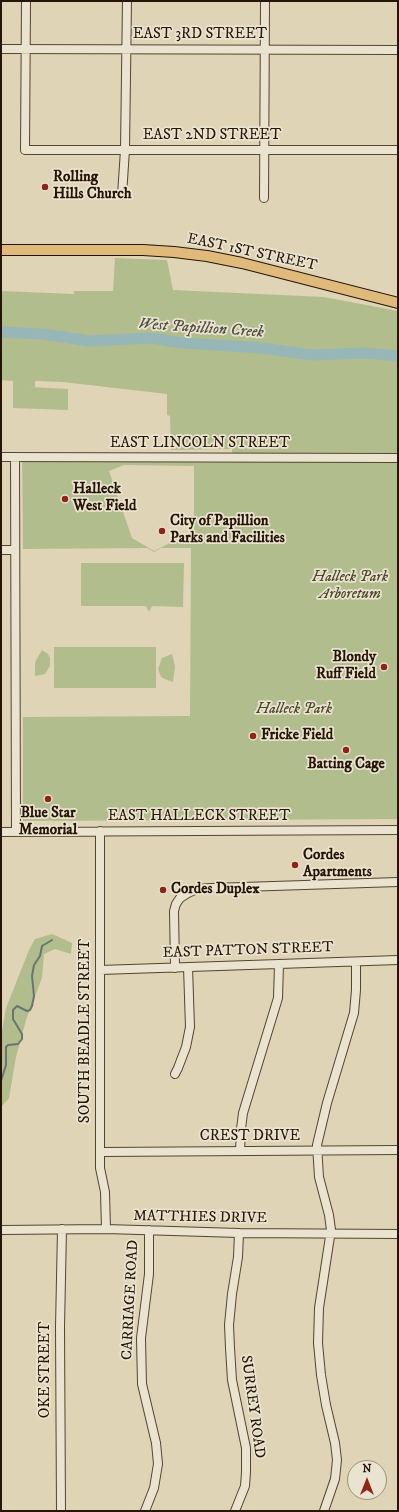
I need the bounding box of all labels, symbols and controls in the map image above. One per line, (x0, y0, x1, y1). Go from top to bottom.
street label: EAST 3RD STREET (133, 26, 267, 44)
street label: EAST 2ND STREET (143, 127, 281, 145)
place label: Rolling Hills Church (53, 169, 132, 204)
marker: Rolling Hills Church (40, 182, 50, 192)
street label: EAST 1ST STREET (185, 230, 319, 276)
water label: West Papillion Creek (138, 315, 264, 343)
street label: EAST LINCOLN STREET (110, 435, 290, 453)
place label: Halleck West Field (73, 481, 137, 516)
marker: Halleck West Field (60, 494, 70, 504)
place label: City of Papillion Parks and Facilities (170, 513, 285, 548)
marker: City of Papillion Parks and Facilities (157, 526, 167, 536)
park label: Halleck Park Arboretum (312, 569, 388, 604)
place label: Blondy Ruff Field (316, 649, 376, 684)
marker: Blondy Ruff Field (379, 662, 389, 672)
park label: Halleck Park (256, 701, 332, 719)
place label: Fricke Field (261, 727, 333, 745)
marker: Fricke Field (248, 731, 258, 741)
marker: Batting Cage (341, 745, 351, 755)
place label: Batting Cage (307, 756, 385, 774)
marker: Blue Star Memorial (43, 794, 53, 804)
place label: Blue Star Memorial (19, 805, 77, 840)
street label: EAST HALLECK STREET (108, 808, 290, 826)
place label: Cordes Apartments (303, 847, 372, 882)
marker: Cordes Apartments (290, 860, 300, 870)
place label: Cordes Duplex (171, 881, 260, 899)
marker: Cordes Duplex (158, 885, 168, 895)
street label: SOUTH BEADLE STREET (77, 939, 95, 1123)
street label: EAST PATTON STREET (162, 939, 334, 963)
street label: CREST DRIVE (200, 1128, 300, 1146)
street label: MATTHIES DRIVE (133, 1208, 267, 1228)
street label: CARRIAGE ROAD (119, 1239, 143, 1361)
street label: OKE STREET (37, 1322, 55, 1418)
street label: SURREY ROAD (236, 1354, 268, 1460)
north arrow (347, 1460, 387, 1500)
text: N (362, 1462, 372, 1476)

